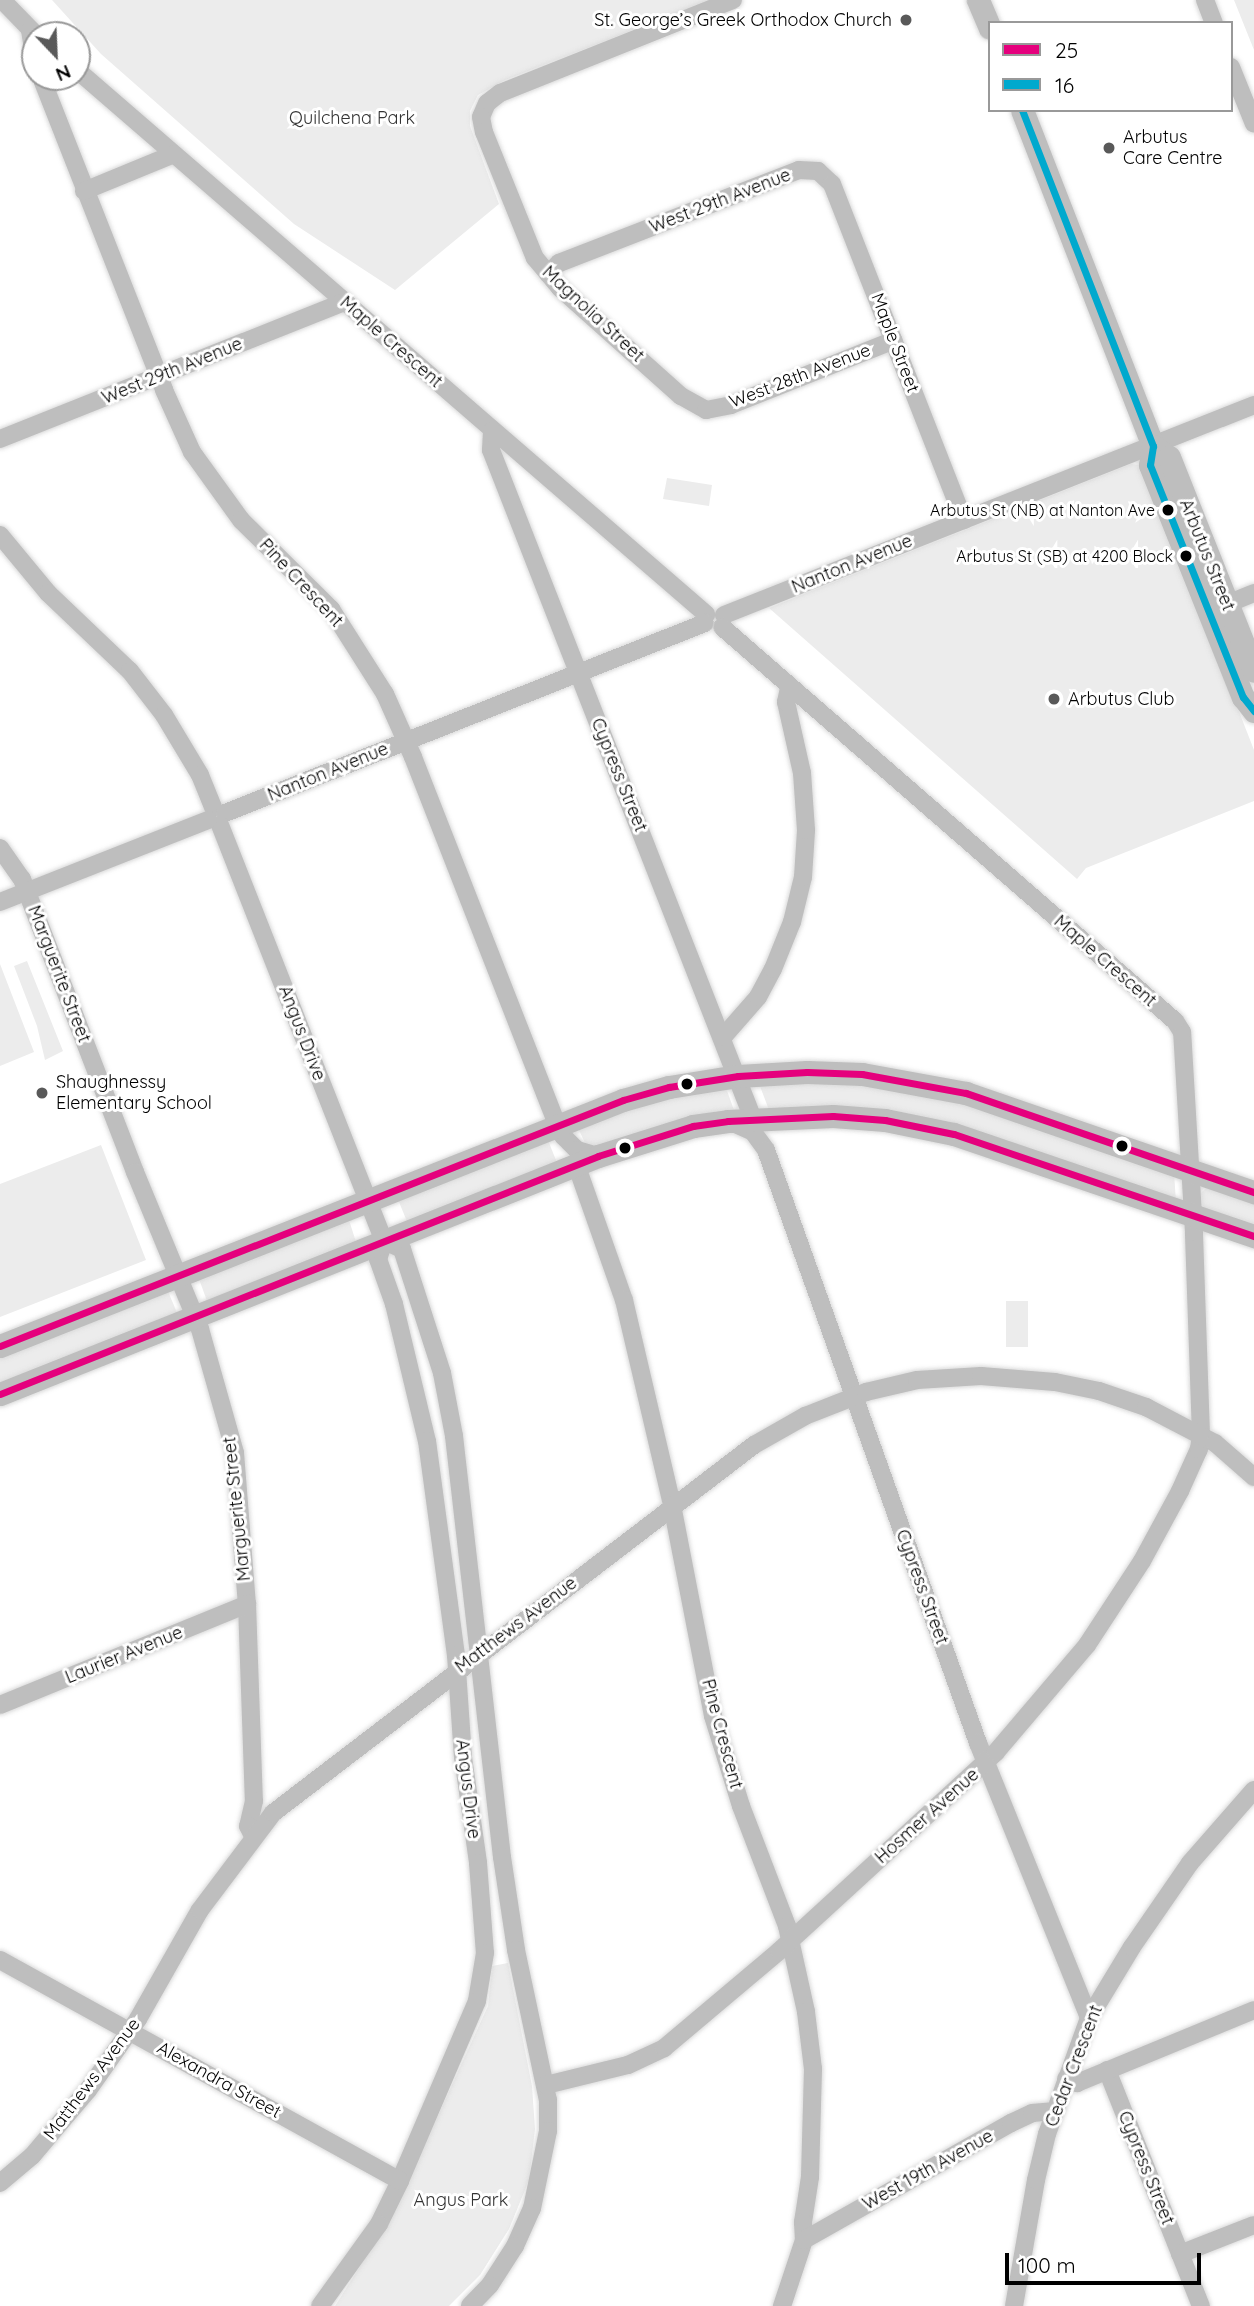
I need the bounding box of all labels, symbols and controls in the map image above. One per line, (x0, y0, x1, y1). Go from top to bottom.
place label: St. George’s Greek Orthodox Church (594, 9, 892, 31)
marker: St. George’s Greek Orthodox Church (898, 12, 914, 28)
north arrow (21, 21, 91, 91)
legend (988, 21, 1233, 112)
text: 25 (1055, 37, 1078, 63)
text: N (52, 60, 75, 87)
text: 16 (1055, 72, 1074, 98)
park label: Quilchena Park (289, 107, 415, 129)
place label: Arbutus Care Centre (1123, 127, 1222, 170)
marker: Arbutus Care Centre (1101, 140, 1117, 156)
street label: West 29th Avenue (646, 164, 794, 238)
street label: Magnolia Street (538, 261, 648, 367)
street label: Maple Street (866, 290, 924, 396)
street label: Maple Crescent (335, 292, 447, 392)
street label: West 29th Avenue (99, 333, 245, 409)
street label: West 28th Avenue (726, 339, 874, 413)
street label: Arbutus Street (1175, 496, 1239, 614)
place label: Arbutus St (NB) at Nanton Ave (930, 500, 1155, 520)
marker: Arbutus St (NB) at Nanton Ave (1161, 503, 1175, 517)
street label: Nanton Avenue (789, 530, 915, 598)
street label: Pine Crescent (255, 534, 347, 632)
place label: Arbutus St (SB) at 4200 Block (956, 546, 1173, 566)
marker: Arbutus St (SB) at 4200 Block (1179, 549, 1193, 563)
place label: Arbutus Club (1068, 688, 1174, 710)
marker: Arbutus Club (1046, 691, 1062, 707)
street label: Cypress Street (586, 715, 652, 835)
street label: Nanton Avenue (265, 738, 391, 806)
street label: Marguerite Street (23, 902, 95, 1046)
street label: Maple Crescent (1049, 911, 1161, 1011)
street label: Angus Drive (274, 982, 330, 1084)
place label: Shaughnessy Elementary School (56, 1072, 212, 1114)
unlabelled marker (680, 1077, 694, 1091)
marker: Shaughnessy Elementary School (34, 1085, 50, 1101)
unlabelled marker (1115, 1139, 1129, 1153)
unlabelled marker (618, 1141, 632, 1155)
street label: Marguerite Street (219, 1436, 255, 1582)
street label: Cypress Street (891, 1527, 953, 1647)
street label: Matthews Avenue (451, 1572, 581, 1678)
street label: Laurier Avenue (62, 1622, 186, 1688)
street label: Pine Crescent (697, 1677, 747, 1791)
street label: Angus Drive (451, 1738, 485, 1840)
street label: Hosmer Avenue (871, 1764, 983, 1868)
street label: Cedar Crescent (1041, 2002, 1107, 2130)
street label: Matthews Avenue (39, 2014, 145, 2144)
street label: Alexandra Street (153, 2037, 285, 2123)
street label: Cypress Street (1113, 2108, 1179, 2228)
street label: West 19th Avenue (859, 2125, 997, 2215)
park label: Angus Park (414, 2189, 508, 2211)
scale bar (1009, 2240, 1205, 2284)
text: 100 m (1018, 2252, 1076, 2278)

